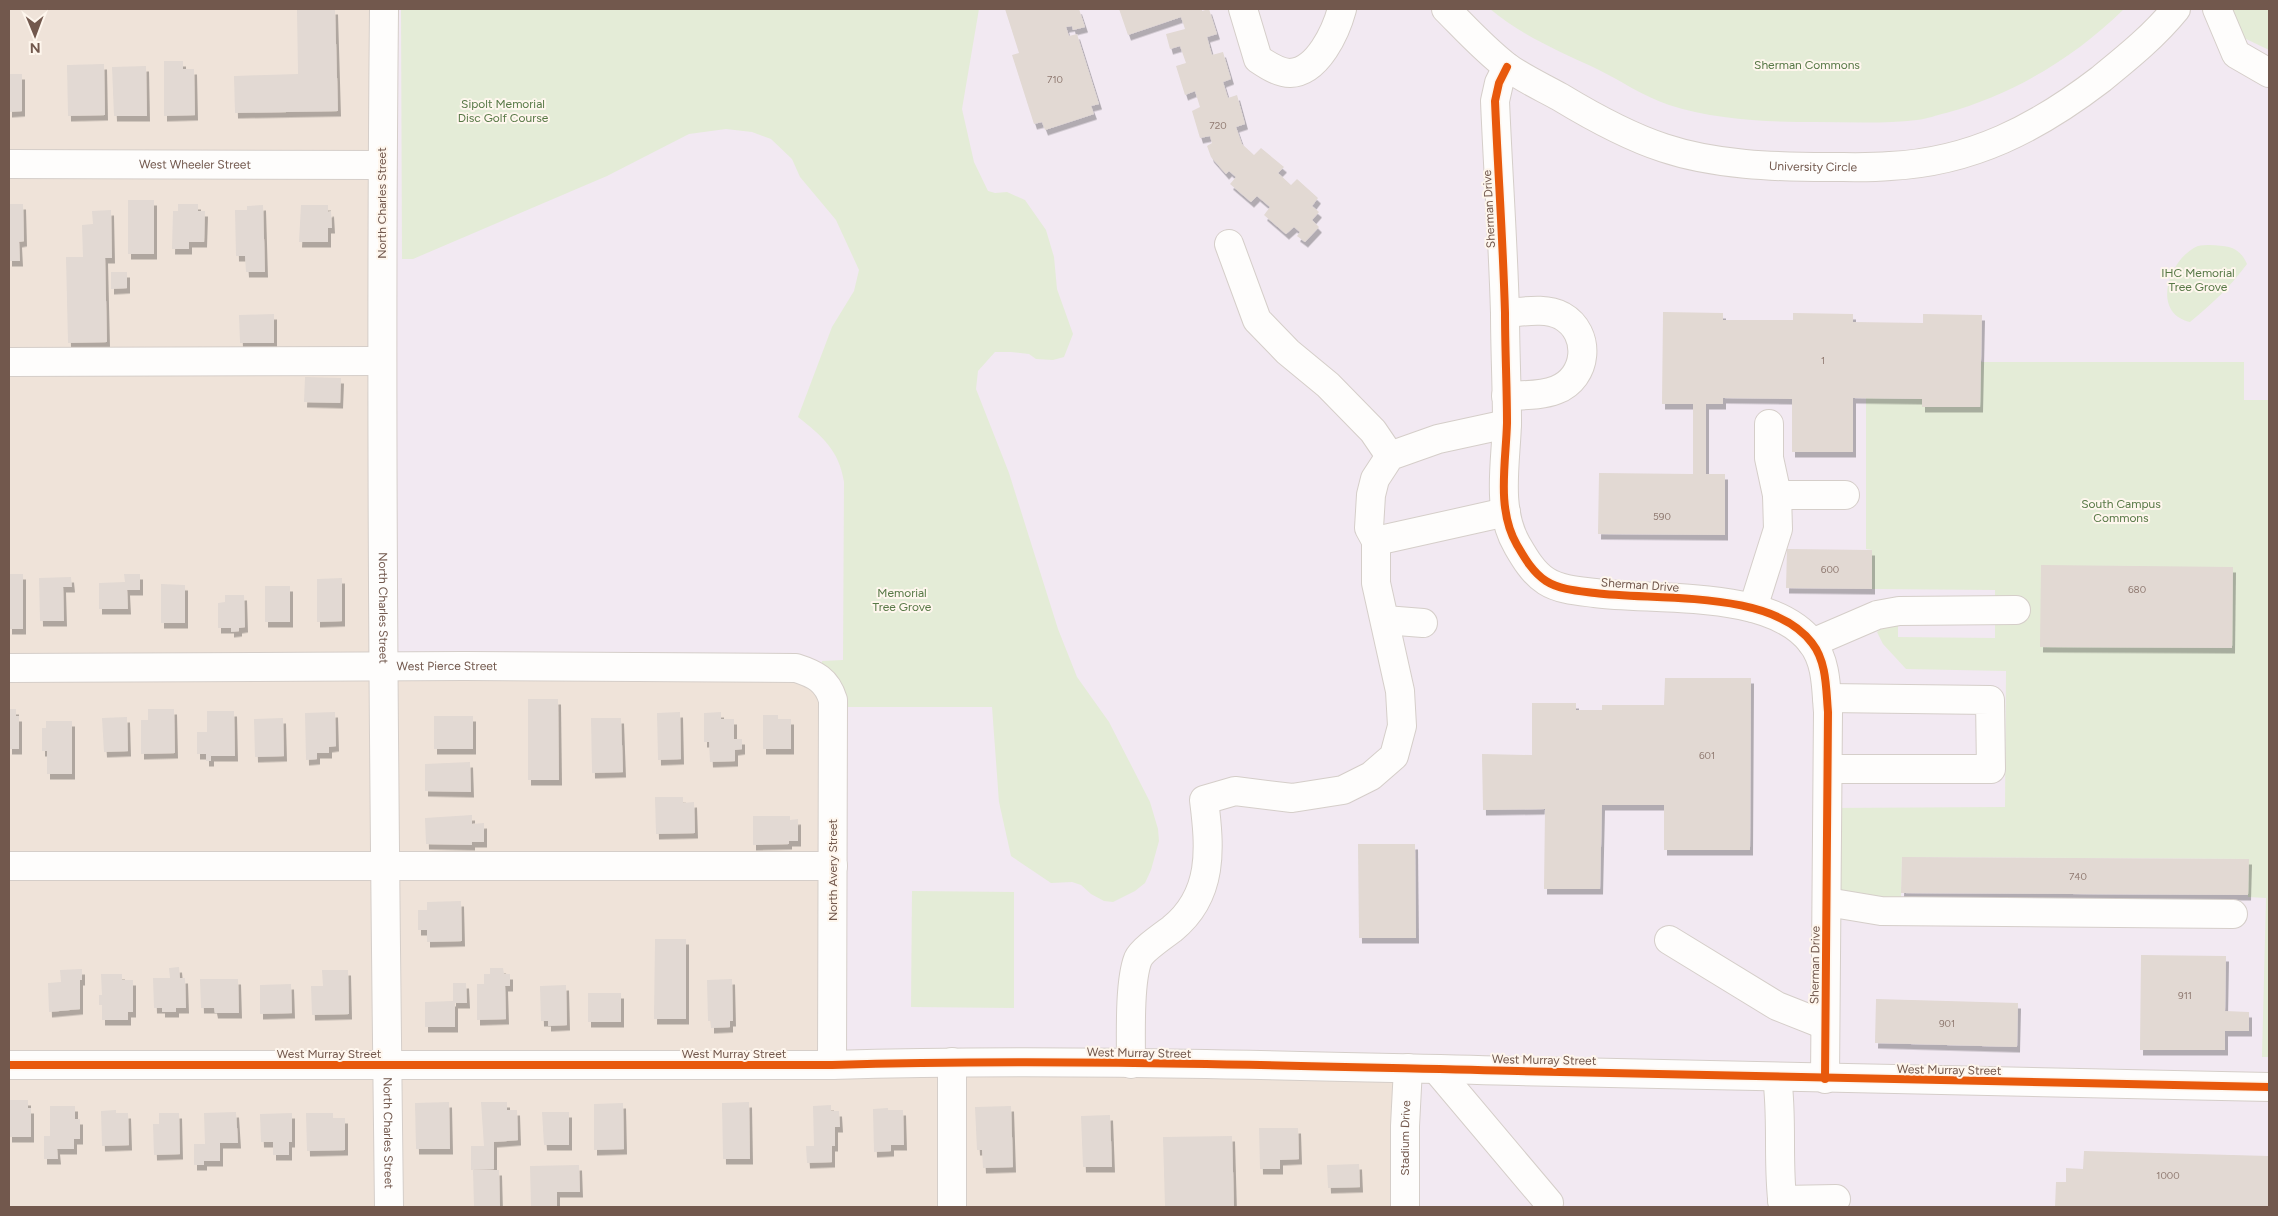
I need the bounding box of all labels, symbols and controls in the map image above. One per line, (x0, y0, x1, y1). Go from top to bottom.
north arrow (10, 10, 60, 60)
text: N (30, 39, 41, 56)
park label: Sherman Commons (1754, 58, 1860, 72)
house number: 710 (1047, 73, 1063, 86)
park label: Sipolt Memorial Disc Golf Course (458, 97, 549, 125)
house number: 720 (1209, 119, 1227, 132)
street label: North Charles Street (375, 147, 389, 259)
street label: West Wheeler Street (139, 157, 251, 172)
street label: University Circle (1769, 159, 1857, 174)
street label: Sherman Drive (1480, 169, 1498, 249)
park label: IHC Memorial Tree Grove (2161, 266, 2235, 294)
house number: 1 (1821, 354, 1825, 367)
park label: South Campus Commons (2081, 497, 2161, 525)
house number: 590 (1653, 510, 1671, 523)
street label: North Charles Street (376, 552, 390, 664)
house number: 600 (1821, 563, 1839, 576)
street label: Sherman Drive (1600, 575, 1680, 595)
house number: 680 (2128, 583, 2146, 596)
park label: Memorial Tree Grove (873, 586, 932, 614)
street label: West Pierce Street (397, 659, 498, 673)
house number: 601 (1699, 749, 1715, 762)
street label: North Avery Street (826, 819, 840, 921)
house number: 740 (2069, 870, 2087, 883)
street label: Sherman Drive (1807, 925, 1823, 1004)
house number: 911 (2178, 989, 2192, 1002)
house number: 901 (1939, 1017, 1955, 1030)
street label: West Murray Street (1087, 1045, 1192, 1061)
street label: West Murray Street (277, 1047, 382, 1061)
street label: West Murray Street (682, 1047, 787, 1061)
street label: West Murray Street (1492, 1052, 1597, 1068)
street label: West Murray Street (1897, 1062, 2002, 1078)
street label: North Charles Street (380, 1077, 396, 1189)
street label: Stadium Drive (1398, 1099, 1413, 1176)
house number: 1000 (2156, 1169, 2180, 1182)

